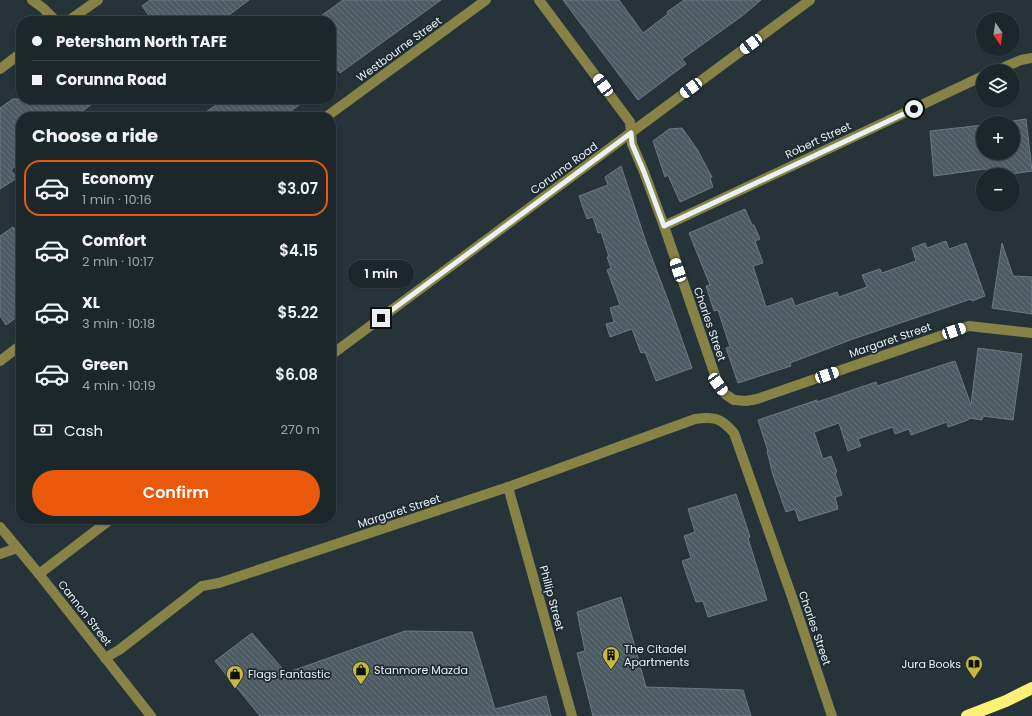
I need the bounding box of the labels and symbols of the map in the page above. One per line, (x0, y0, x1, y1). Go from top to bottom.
north arrow (976, 12, 1020, 56)
street label: Westbourne Street (353, 13, 445, 85)
car (738, 32, 764, 56)
car (591, 72, 615, 98)
car (678, 76, 704, 100)
route start (905, 100, 923, 118)
street label: Robert Street (782, 118, 854, 162)
street label: Corunna Road (527, 138, 601, 198)
car (668, 257, 688, 283)
callout: 1 min (348, 260, 414, 288)
street label: Charles Street (690, 285, 730, 363)
route end (372, 309, 390, 327)
street label: Margaret Street (847, 318, 933, 362)
car (941, 321, 967, 341)
car (814, 365, 840, 385)
car (706, 371, 730, 397)
street label: Margaret Street (356, 490, 442, 532)
street label: Phillip Street (536, 564, 568, 632)
street label: Cannon Street (54, 577, 116, 649)
street label: Charles Street (795, 589, 835, 667)
place label: The Citadel Apartments (624, 641, 690, 670)
building icon: The Citadel Apartments (601, 645, 621, 670)
library icon: Jura Books (964, 654, 984, 679)
place label: Jura Books (901, 656, 961, 672)
shop icon: Stanmore Mazda (351, 660, 371, 685)
place label: Stanmore Mazda (374, 662, 468, 678)
shop icon: Flags Fantastic (225, 664, 245, 689)
place label: Flags Fantastic (248, 666, 331, 682)

